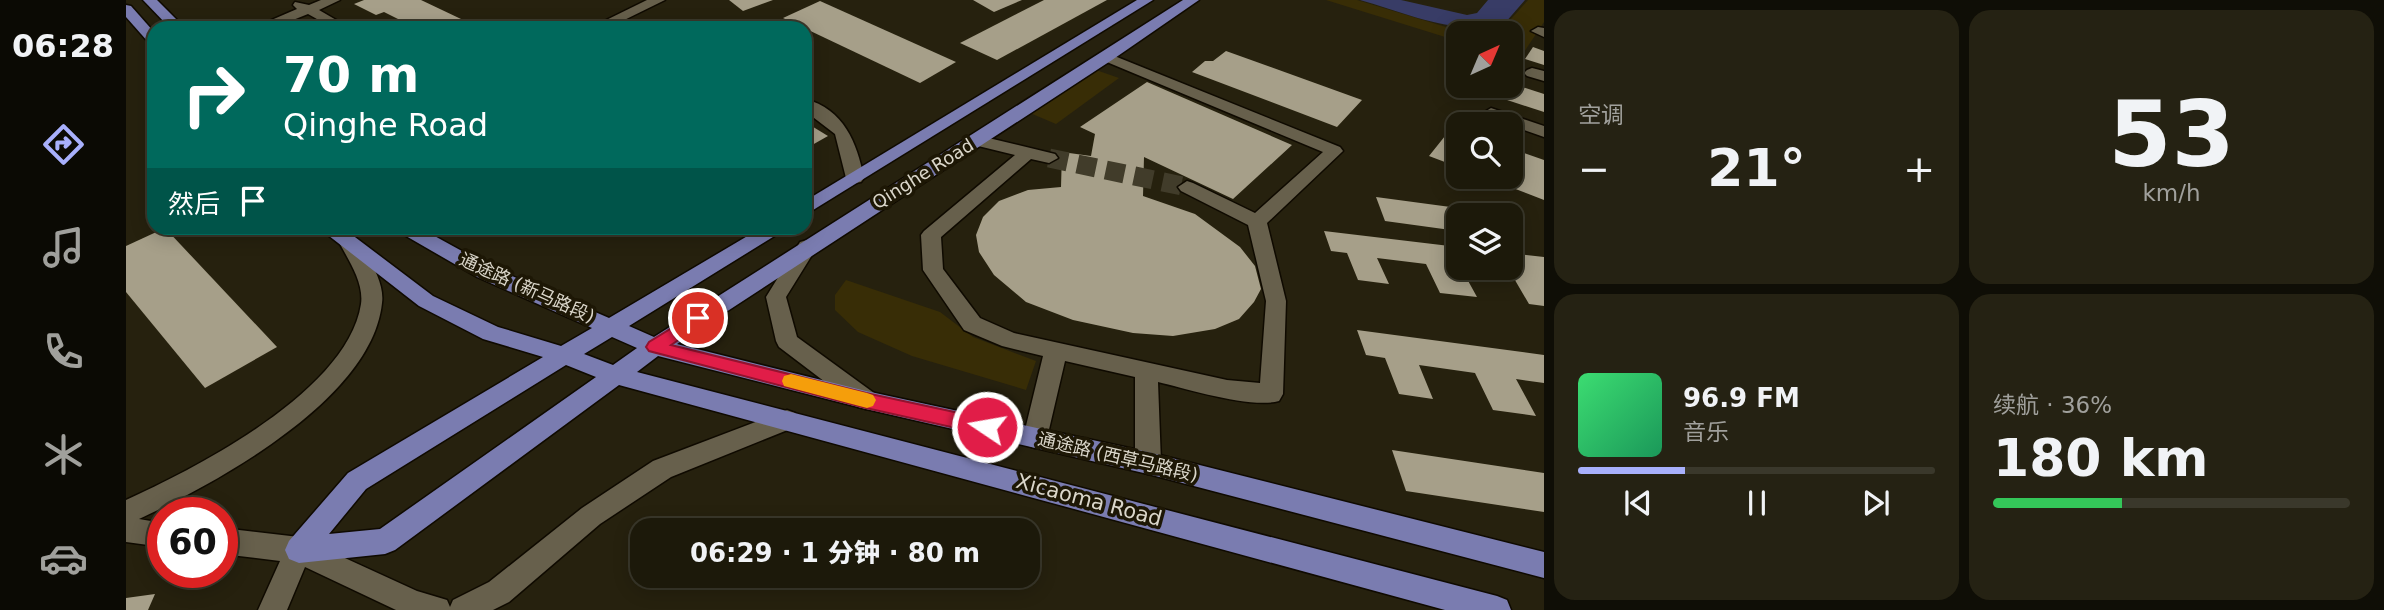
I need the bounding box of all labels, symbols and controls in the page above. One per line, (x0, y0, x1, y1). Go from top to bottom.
north arrow (1446, 21, 1522, 98)
map controls (1446, 21, 1523, 280)
text: 06:28 (12, 27, 114, 65)
text: 70 m (283, 47, 419, 104)
icon: right (168, 49, 259, 140)
text: 53 (2108, 82, 2235, 187)
text: 空调 (1578, 102, 1624, 128)
text: Qinghe Road (283, 106, 488, 144)
button: search (1446, 112, 1523, 189)
icon: directions (39, 120, 88, 169)
street label: Qinghe Road (868, 134, 977, 213)
text: 21° (1707, 138, 1806, 198)
text: − (1578, 147, 1610, 191)
text: + (1903, 147, 1935, 191)
text: km/h (2142, 180, 2201, 206)
icon: arrive (234, 182, 272, 220)
text: 然后 (168, 189, 220, 219)
button: layers (1446, 203, 1523, 280)
icon: music (39, 223, 88, 272)
street label: 通途路 (新马路段) (456, 248, 598, 327)
pin (668, 288, 728, 348)
icon: arrive (679, 299, 717, 337)
icon: phone (39, 327, 88, 376)
text: 96.9 FM (1683, 383, 1800, 413)
position arrow (950, 390, 1024, 464)
text: 续航 · 36% (1993, 392, 2112, 418)
text: 音乐 (1683, 419, 1729, 445)
street label: 通途路 (西草马路段) (1036, 428, 1200, 485)
text: 180 km (1993, 428, 2208, 488)
icon: climate (39, 430, 88, 479)
street label: Xicaoma Road (1013, 469, 1165, 531)
icon: previous (1619, 484, 1657, 522)
icon: pause (1738, 484, 1776, 522)
icon: next (1857, 484, 1895, 522)
speed limit sign: 60 (147, 497, 238, 588)
icon: car (39, 534, 88, 583)
text: 06:29 · 1 分钟 · 80 m (690, 538, 980, 568)

